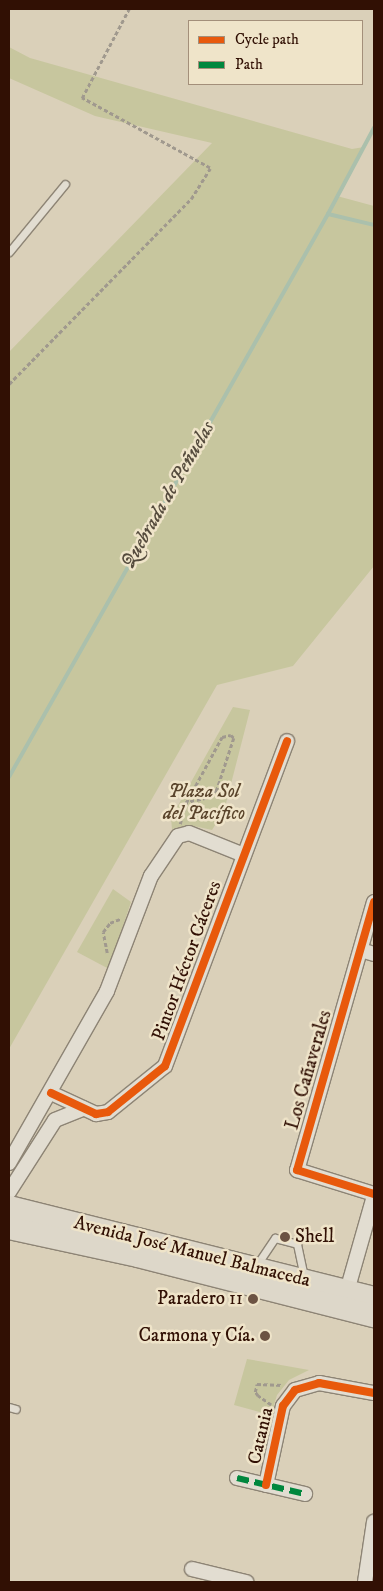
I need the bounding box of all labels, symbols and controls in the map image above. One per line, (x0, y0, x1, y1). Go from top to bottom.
legend (188, 20, 363, 85)
text: Cycle path (235, 30, 299, 49)
text: Path (235, 55, 263, 74)
water label: Quebrada de Peñuelas (116, 417, 220, 573)
park label: Plaza Sol del Pacífico (163, 781, 245, 825)
street label: Pintor Héctor Cáceres (148, 878, 226, 1044)
street label: Los Cañaverales (281, 1008, 337, 1132)
street label: Avenida José Manuel Balmaceda (71, 1212, 313, 1292)
place label: Shell (295, 1226, 334, 1248)
marker: Shell (279, 1231, 291, 1243)
place label: Paradero 11 (157, 1288, 243, 1310)
marker: Paradero 11 (247, 1293, 259, 1305)
place label: Carmona y Cía. (138, 1325, 255, 1347)
marker: Carmona y Cía. (259, 1330, 271, 1342)
street label: Catania (243, 1405, 279, 1467)

